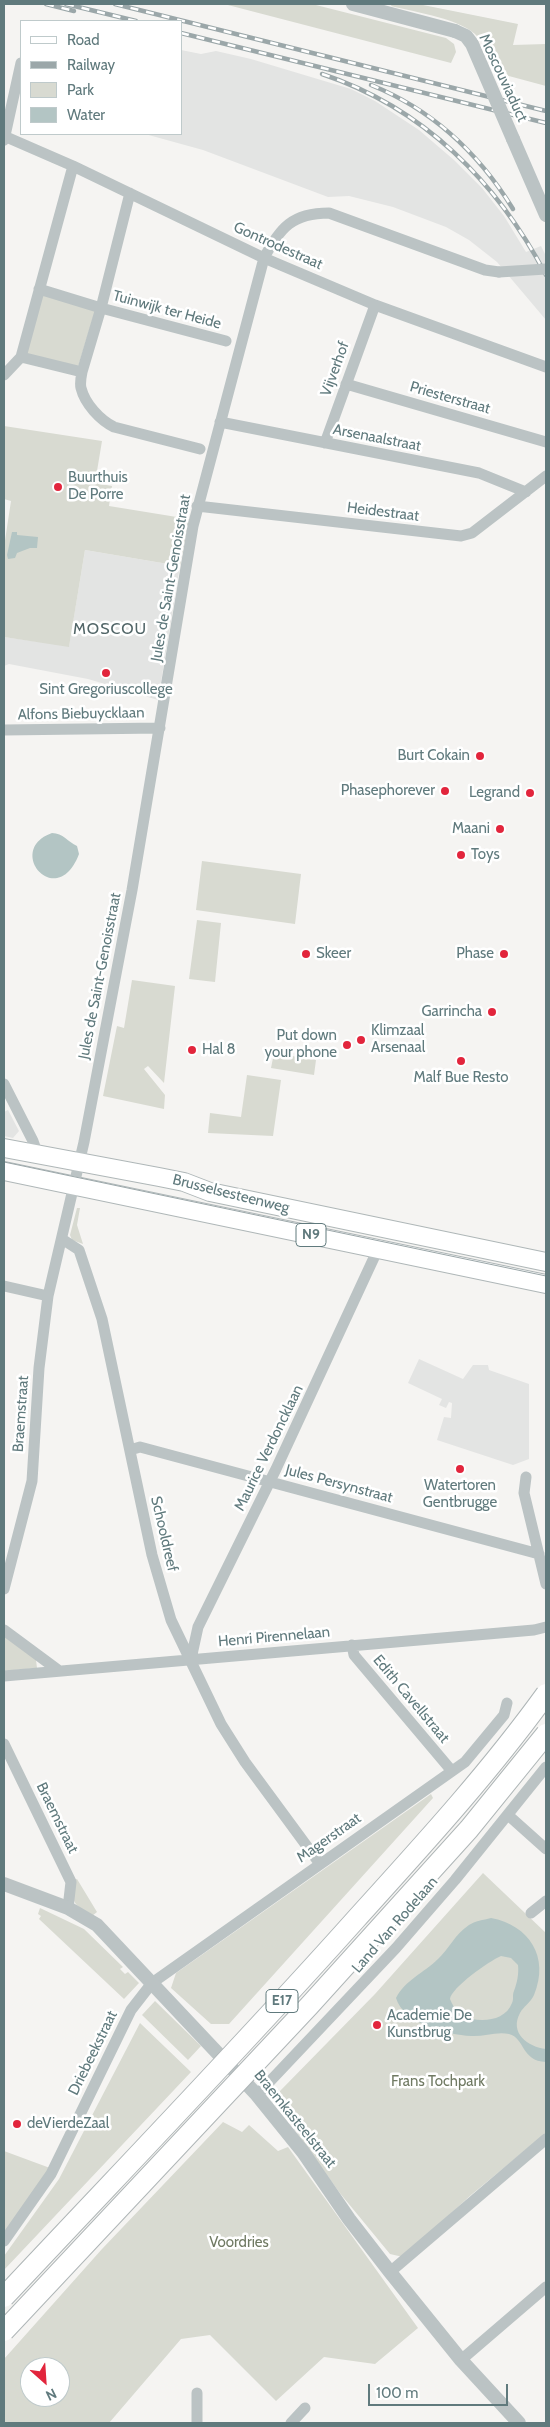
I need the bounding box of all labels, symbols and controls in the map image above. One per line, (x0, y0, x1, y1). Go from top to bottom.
legend (20, 20, 182, 135)
text: Road (67, 31, 100, 49)
street label: Moscouviaduct (475, 31, 531, 125)
text: Railway (67, 56, 115, 74)
text: Park (67, 81, 94, 99)
text: Water (67, 106, 105, 124)
street label: Gontrodestraat (231, 218, 325, 274)
street label: Tuinwijk ter Heide (111, 287, 223, 333)
street label: Vijverhof (317, 339, 353, 399)
street label: Priesterstraat (408, 378, 492, 418)
street label: Arsenaalstraat (331, 421, 423, 455)
place label: Buurthuis De Porre (68, 469, 128, 504)
marker: Buurthuis De Porre (52, 481, 64, 493)
street label: Jules de Saint-Genoisstraat (147, 493, 195, 663)
street label: Heidestraat (346, 499, 420, 525)
district label: MOSCOU (72, 619, 148, 639)
marker: Sint Gregoriuscollege (100, 667, 112, 679)
place label: Sint Gregoriuscollege (39, 681, 173, 699)
street label: Alfons Biebuycklaan (17, 704, 145, 724)
place label: Burt Cokain (397, 747, 470, 765)
marker: Burt Cokain (474, 750, 486, 762)
place label: Phasephorever (341, 782, 435, 800)
place label: Legrand (469, 784, 520, 802)
marker: Phasephorever (439, 785, 451, 797)
marker: Legrand (524, 787, 536, 799)
place label: Maani (452, 820, 490, 838)
marker: Maani (494, 823, 506, 835)
place label: Toys (471, 846, 500, 864)
marker: Toys (455, 849, 467, 861)
street label: Jules de Saint-Genoisstraat (75, 891, 125, 1061)
place label: Skeer (316, 945, 351, 963)
place label: Phase (456, 945, 494, 963)
marker: Skeer (300, 948, 312, 960)
marker: Phase (498, 948, 510, 960)
place label: Garrincha (422, 1003, 482, 1021)
marker: Garrincha (486, 1006, 498, 1018)
place label: Klimzaal Arsenaal (371, 1022, 425, 1057)
place label: Put down your phone (265, 1027, 337, 1062)
marker: Klimzaal Arsenaal (355, 1034, 367, 1046)
marker: Put down your phone (341, 1039, 353, 1051)
place label: Hal 8 (202, 1041, 236, 1059)
marker: Hal 8 (186, 1044, 198, 1056)
marker: Malf Bue Resto (455, 1055, 467, 1067)
place label: Malf Bue Resto (414, 1069, 508, 1087)
street label: Brusselsesteenweg (171, 1171, 291, 1217)
road number: N9 (296, 1224, 326, 1246)
street label: Braemstraat (9, 1375, 33, 1453)
street label: Maurice Verdoncklaan (231, 1382, 307, 1514)
street label: Jules Persynstraat (283, 1461, 395, 1507)
marker: Watertoren Gentbrugge (454, 1463, 466, 1475)
place label: Watertoren Gentbrugge (423, 1477, 497, 1512)
street label: Schooldreef (147, 1495, 181, 1573)
street label: Henri Pirennelaan (217, 1623, 331, 1651)
street label: Edith Cavellstraat (369, 1651, 453, 1747)
street label: Braemstraat (32, 1780, 82, 1856)
street label: Magerstraat (293, 1809, 365, 1867)
street label: Land Van Rodelaan (348, 1873, 442, 1977)
road number: E17 (266, 1990, 298, 2012)
place label: Academie De Kunstbrug (387, 2007, 472, 2042)
street label: Driebeekstraat (65, 2008, 121, 2098)
marker: Academie De Kunstbrug (371, 2019, 383, 2031)
street label: Braemkasteelstraat (250, 2066, 340, 2172)
park label: Frans Tochpark (391, 2073, 485, 2091)
place label: deVierdeZaal (27, 2115, 109, 2133)
marker: deVierdeZaal (11, 2118, 23, 2130)
park label: Voordries (209, 2234, 269, 2252)
north arrow (20, 2357, 70, 2407)
scale bar (370, 2374, 510, 2406)
text: N (43, 2384, 60, 2405)
text: 100 m (376, 2384, 418, 2402)

